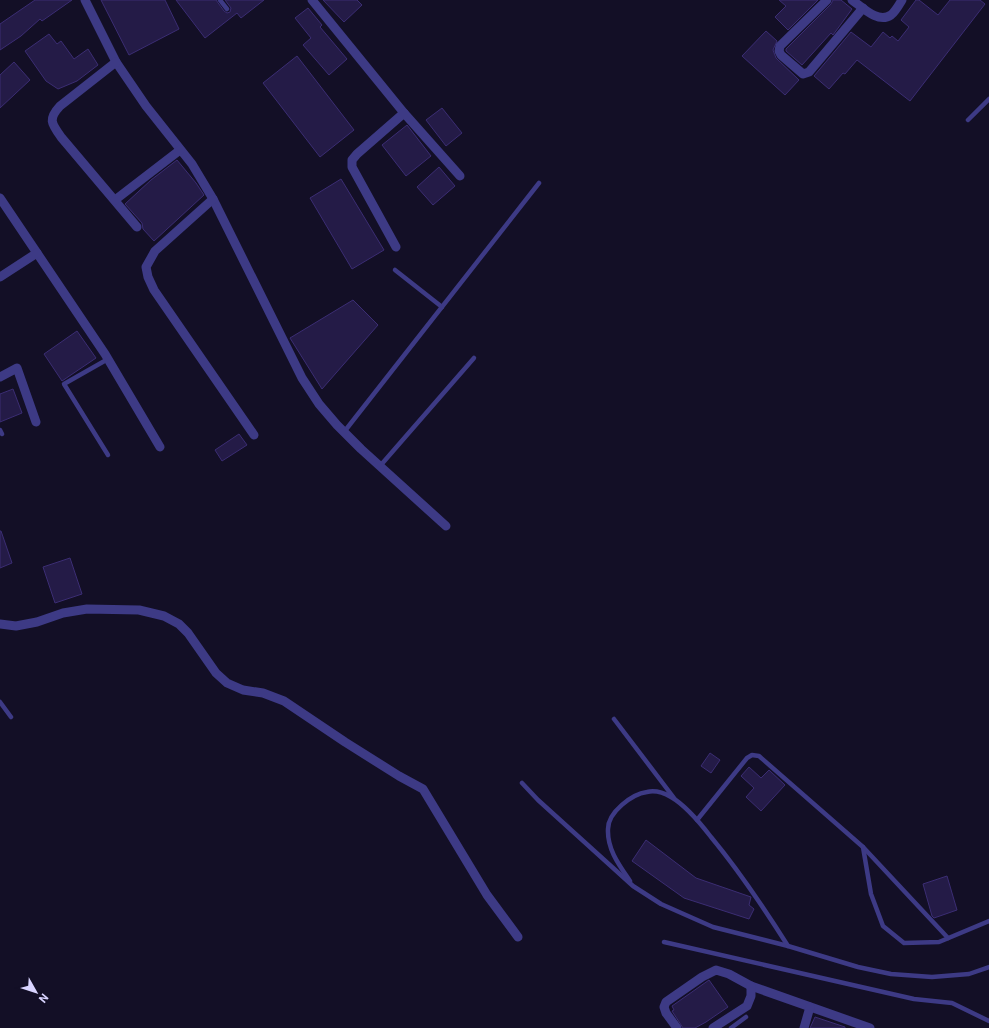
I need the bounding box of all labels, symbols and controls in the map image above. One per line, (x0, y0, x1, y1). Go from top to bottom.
north arrow (16, 972, 56, 1012)
text: N (36, 991, 51, 1005)

